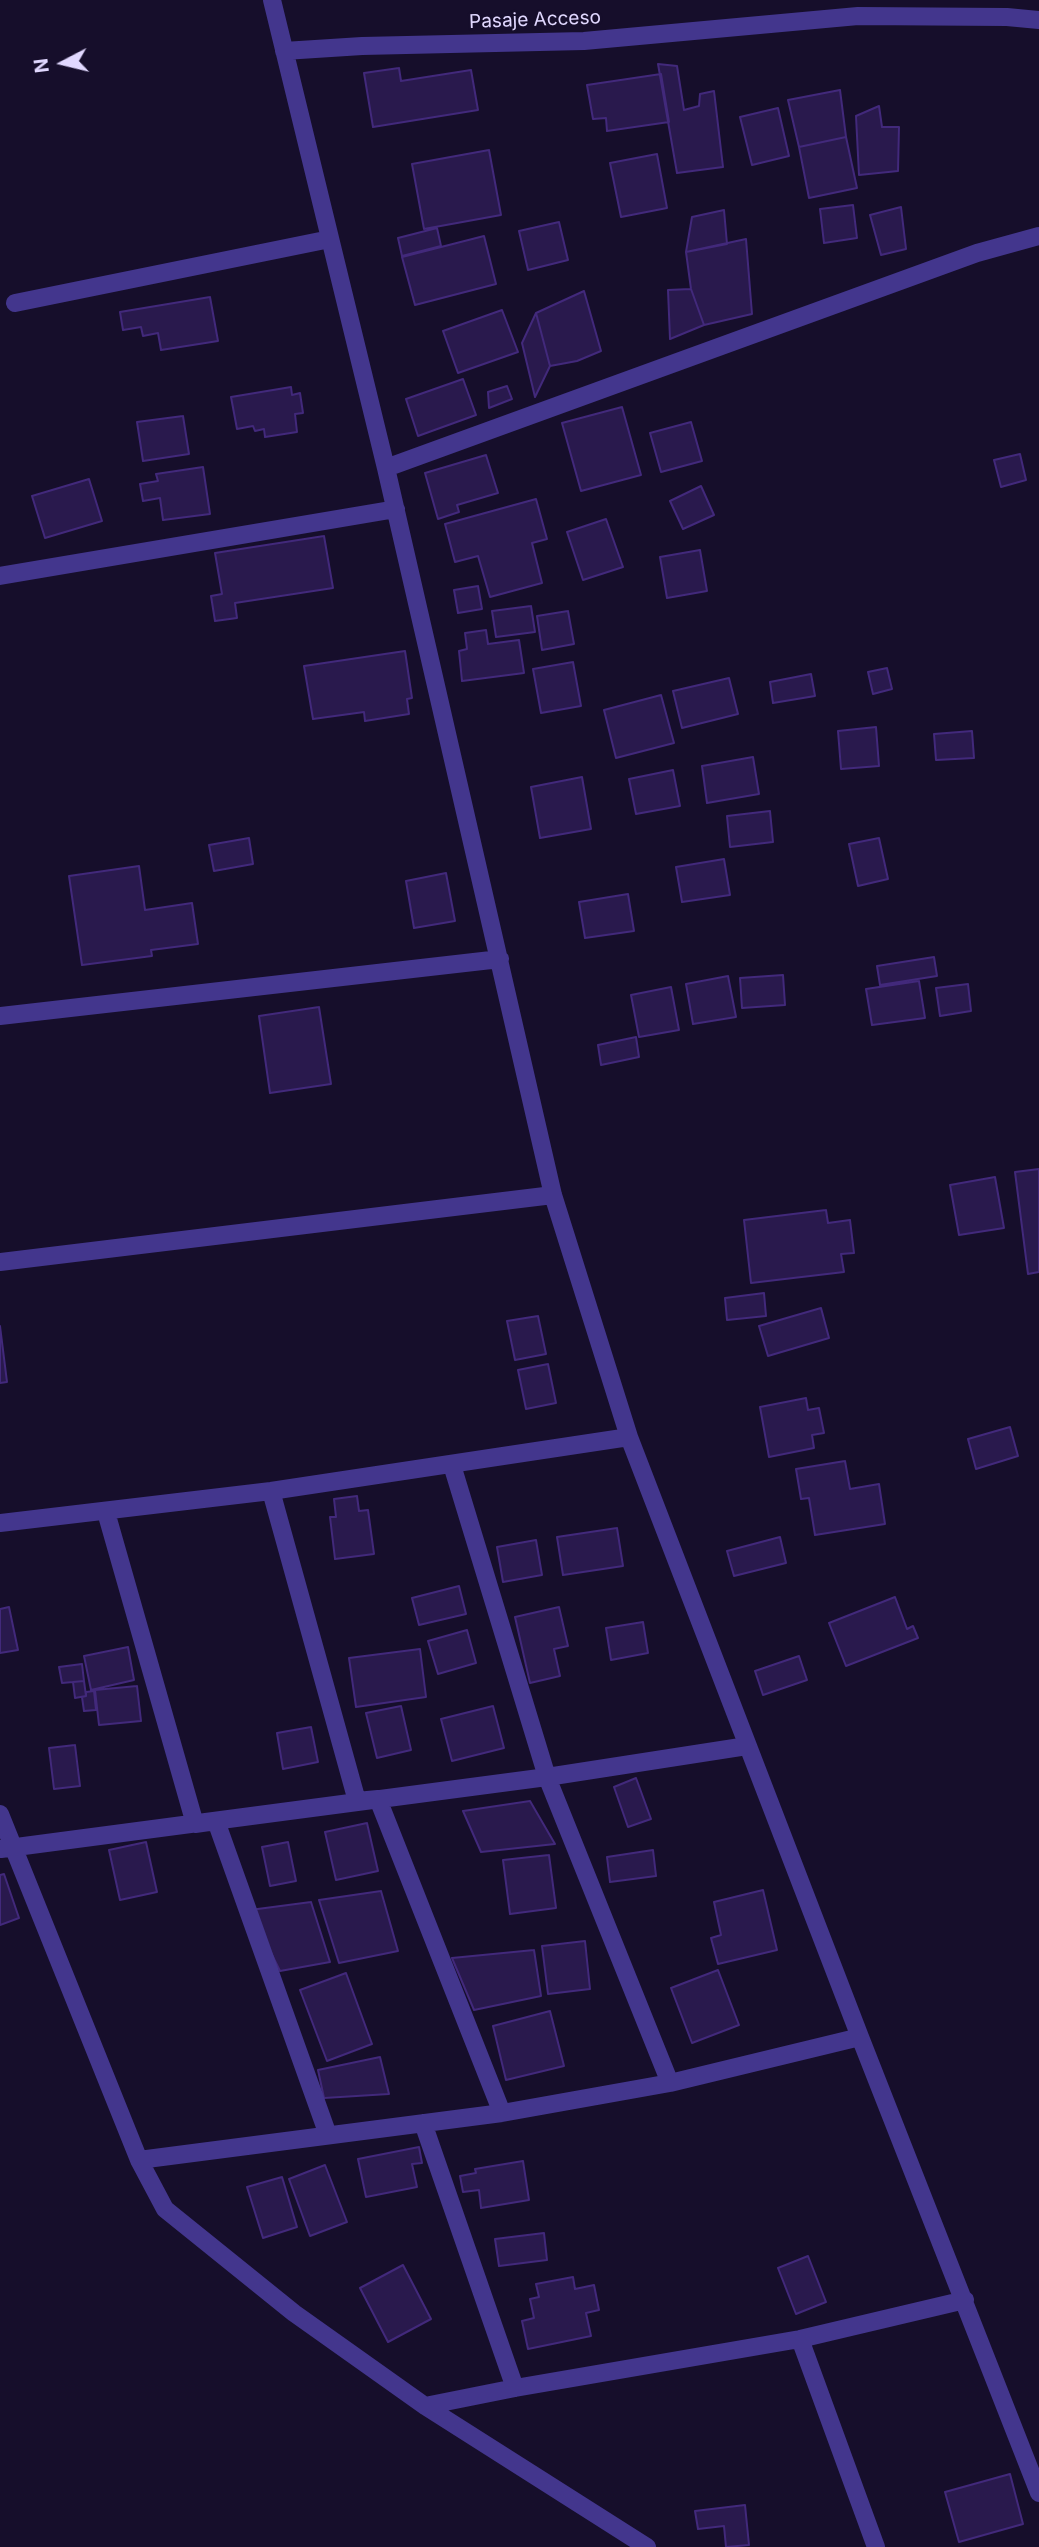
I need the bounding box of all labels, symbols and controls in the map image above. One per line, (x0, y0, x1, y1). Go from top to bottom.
street label: Pasaje Acceso (469, 6, 601, 34)
north arrow (28, 28, 98, 98)
text: N (29, 57, 54, 74)

